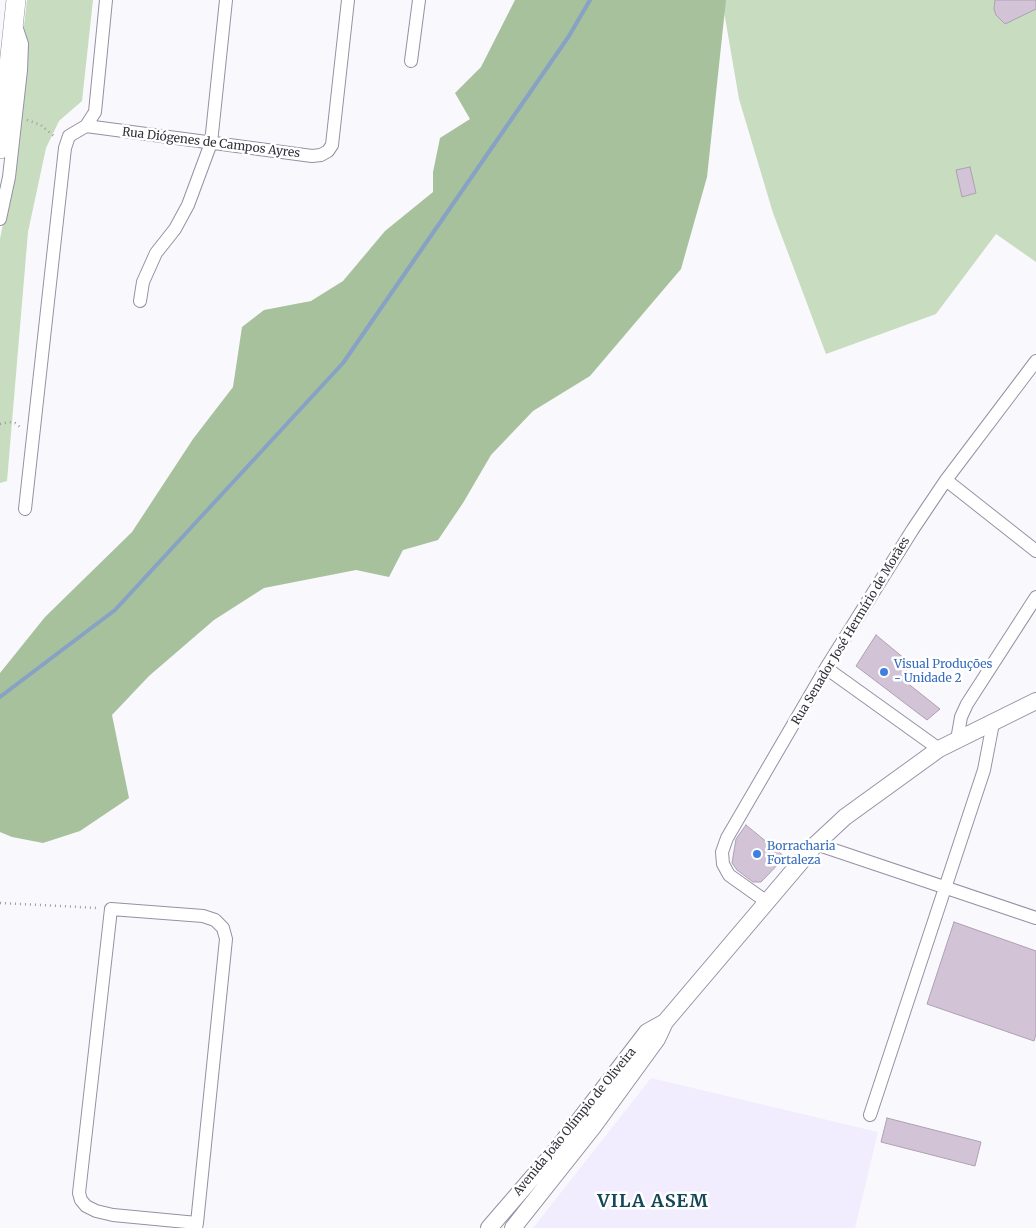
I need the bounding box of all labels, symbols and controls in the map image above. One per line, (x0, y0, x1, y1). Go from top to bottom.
street label: Rua Diógenes de Campos Ayres (121, 125, 301, 161)
street label: Rua Senador José Hermírio de Morães (789, 534, 913, 728)
place label: Visual Produções - Unidade 2 (894, 658, 992, 686)
marker: Visual Produções - Unidade 2 (878, 666, 890, 678)
place label: Borracharia Fortaleza (767, 840, 835, 868)
marker: Borracharia Fortaleza (751, 848, 763, 860)
street label: Avenida João Olímpio de Oliveira (511, 1045, 639, 1199)
district label: VILA ASEM (596, 1191, 710, 1213)

